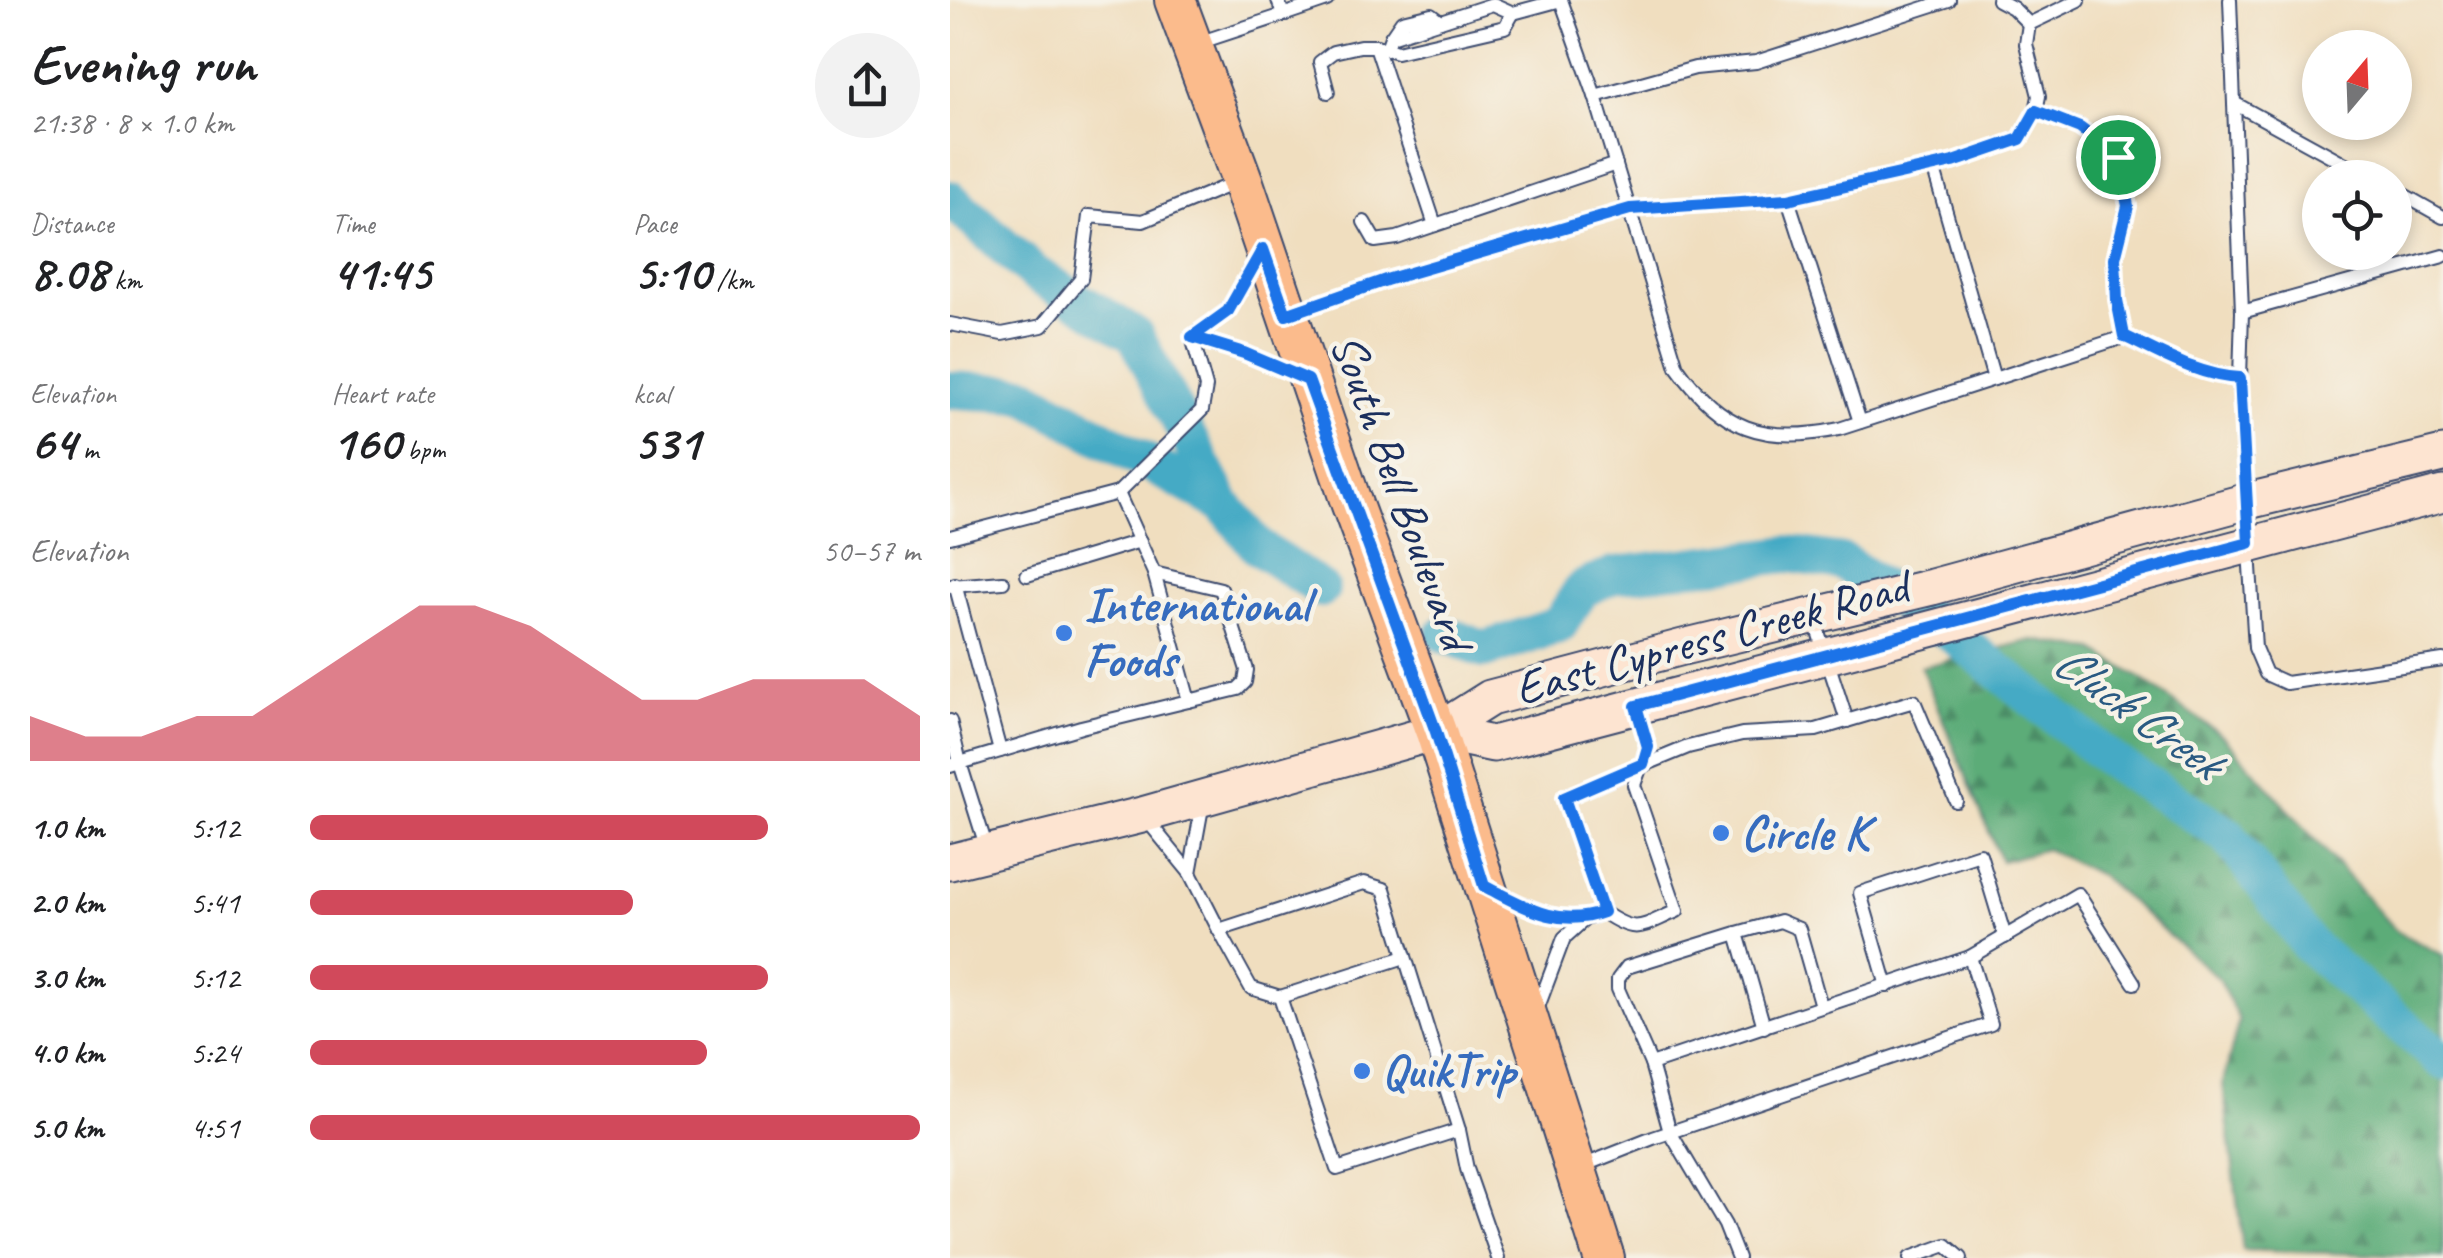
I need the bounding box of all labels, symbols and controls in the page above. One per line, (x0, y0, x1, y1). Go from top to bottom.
text: Evening run (30, 29, 255, 99)
north arrow (2302, 30, 2412, 140)
map controls (2302, 30, 2412, 270)
button: share (815, 33, 920, 138)
text: 21:38 · 8 × 1.0 km (30, 102, 234, 143)
pin (2076, 115, 2161, 200)
icon: arrive (2091, 130, 2146, 185)
button: locate (2302, 160, 2412, 270)
text: Distance (30, 206, 114, 241)
text: Time (332, 206, 375, 241)
text: Pace (633, 206, 676, 241)
text: 8.08 (30, 241, 107, 304)
text: 41:45 (332, 241, 431, 304)
text: 5:10 (633, 241, 710, 304)
text: km (107, 262, 142, 297)
text: /km (710, 262, 753, 297)
street label: South Bell Boulevard (1317, 325, 1489, 663)
text: Elevation (30, 376, 116, 411)
text: Heart rate (332, 376, 434, 411)
text: kcal (633, 376, 670, 411)
text: 64 (30, 411, 76, 474)
text: 160 (332, 411, 400, 474)
text: 531 (633, 411, 700, 474)
text: m (76, 432, 99, 467)
text: bpm (400, 432, 445, 467)
text: Elevation (30, 530, 128, 571)
text: 50–57 m (822, 530, 920, 571)
street label: East Cypress Creek Road (1508, 554, 1921, 718)
place label: International Foods (1084, 575, 1318, 690)
marker: International Foods (1053, 622, 1075, 644)
water label: Cluck Creek (2042, 629, 2240, 797)
place label: Circle K (1741, 803, 1878, 863)
text: 1.0 km (30, 807, 104, 848)
text: 5:12 (190, 807, 240, 848)
marker: Circle K (1710, 822, 1732, 844)
text: 2.0 km (30, 882, 104, 923)
text: 5:41 (190, 882, 240, 923)
text: 3.0 km (30, 957, 104, 998)
text: 5:12 (190, 957, 240, 998)
text: 4.0 km (30, 1032, 104, 1073)
text: 5:24 (190, 1032, 240, 1073)
place label: QuikTrip (1382, 1041, 1519, 1101)
marker: QuikTrip (1351, 1060, 1373, 1082)
text: 5.0 km (30, 1107, 104, 1148)
text: 4:51 (190, 1107, 240, 1148)

